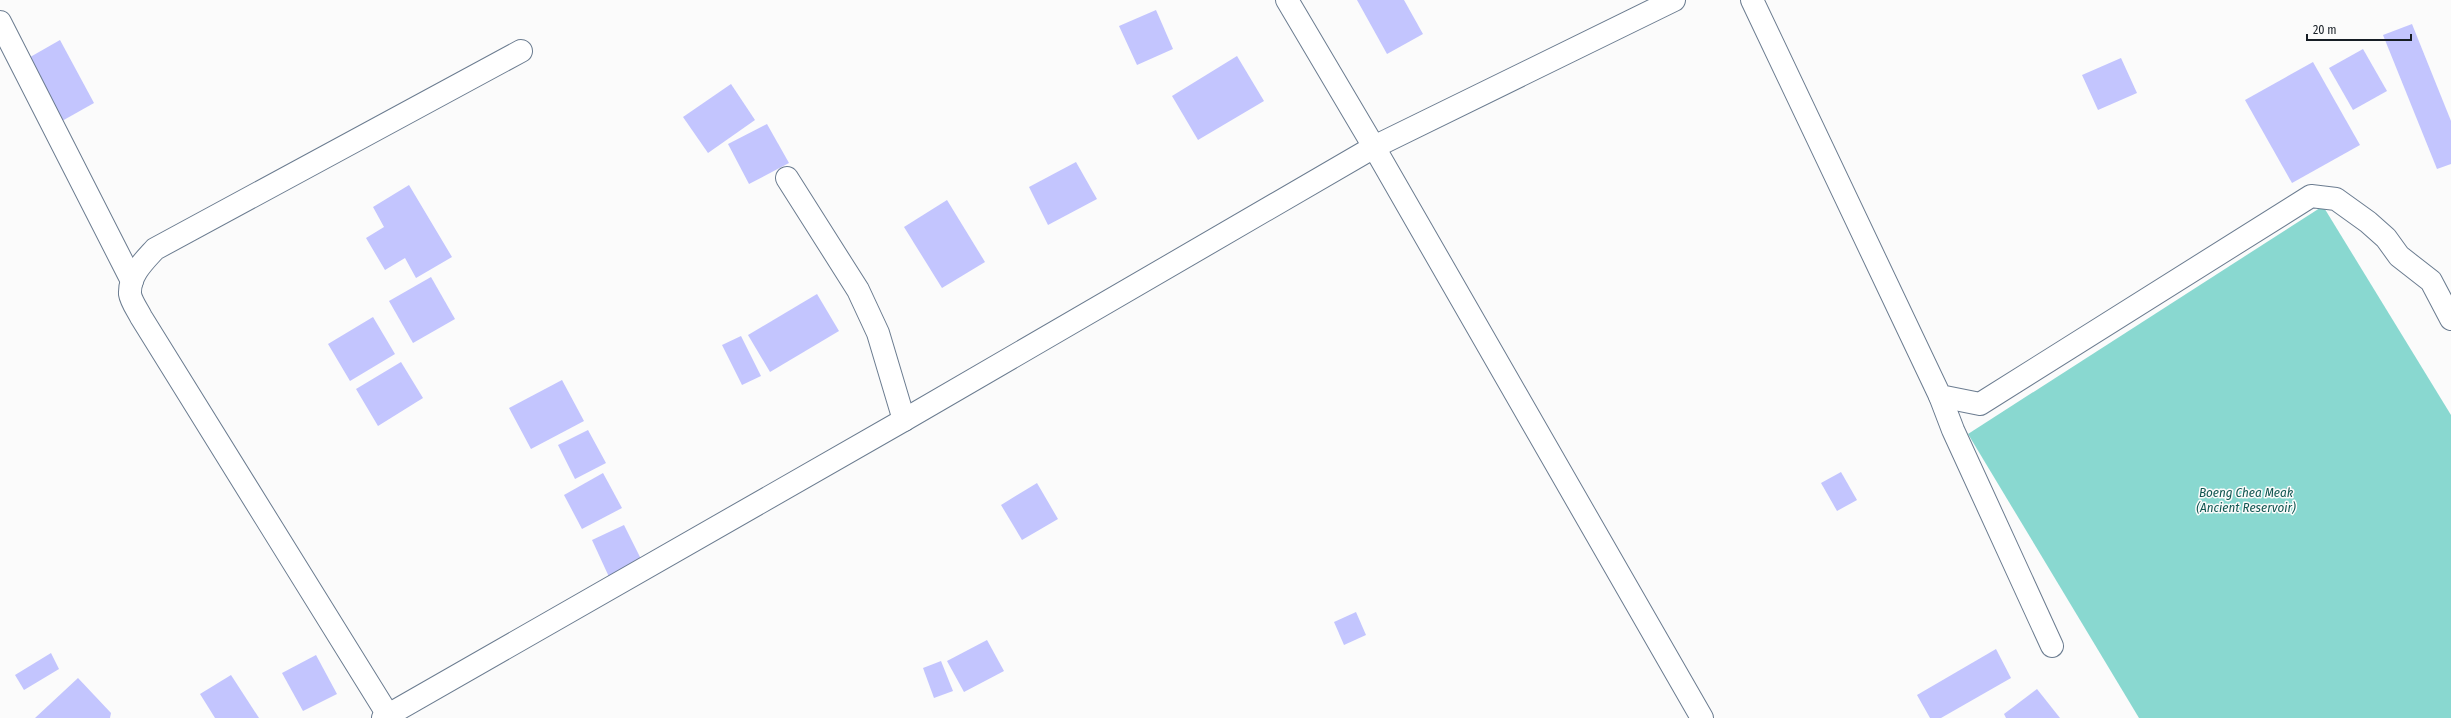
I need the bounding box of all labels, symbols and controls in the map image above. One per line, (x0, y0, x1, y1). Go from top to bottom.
scale bar (2307, 16, 2411, 42)
text: 20 m (2313, 23, 2337, 37)
water label: Boeng Chea Meak (Ancient Reservoir) (2196, 485, 2296, 515)

